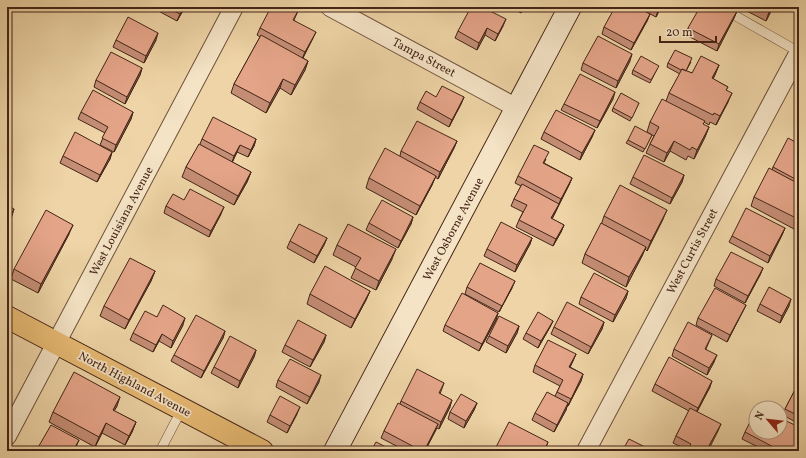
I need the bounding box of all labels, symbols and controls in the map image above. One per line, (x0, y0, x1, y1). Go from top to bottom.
scale bar (660, 18, 716, 44)
text: 20 m (666, 25, 693, 41)
street label: Tampa Street (389, 34, 458, 81)
street label: West Louisiana Avenue (86, 164, 158, 279)
street label: West Osborne Avenue (420, 175, 488, 284)
street label: West Curtis Street (664, 206, 722, 297)
street label: North Highland Avenue (76, 348, 194, 421)
north arrow (748, 400, 788, 440)
text: N (752, 409, 769, 423)

